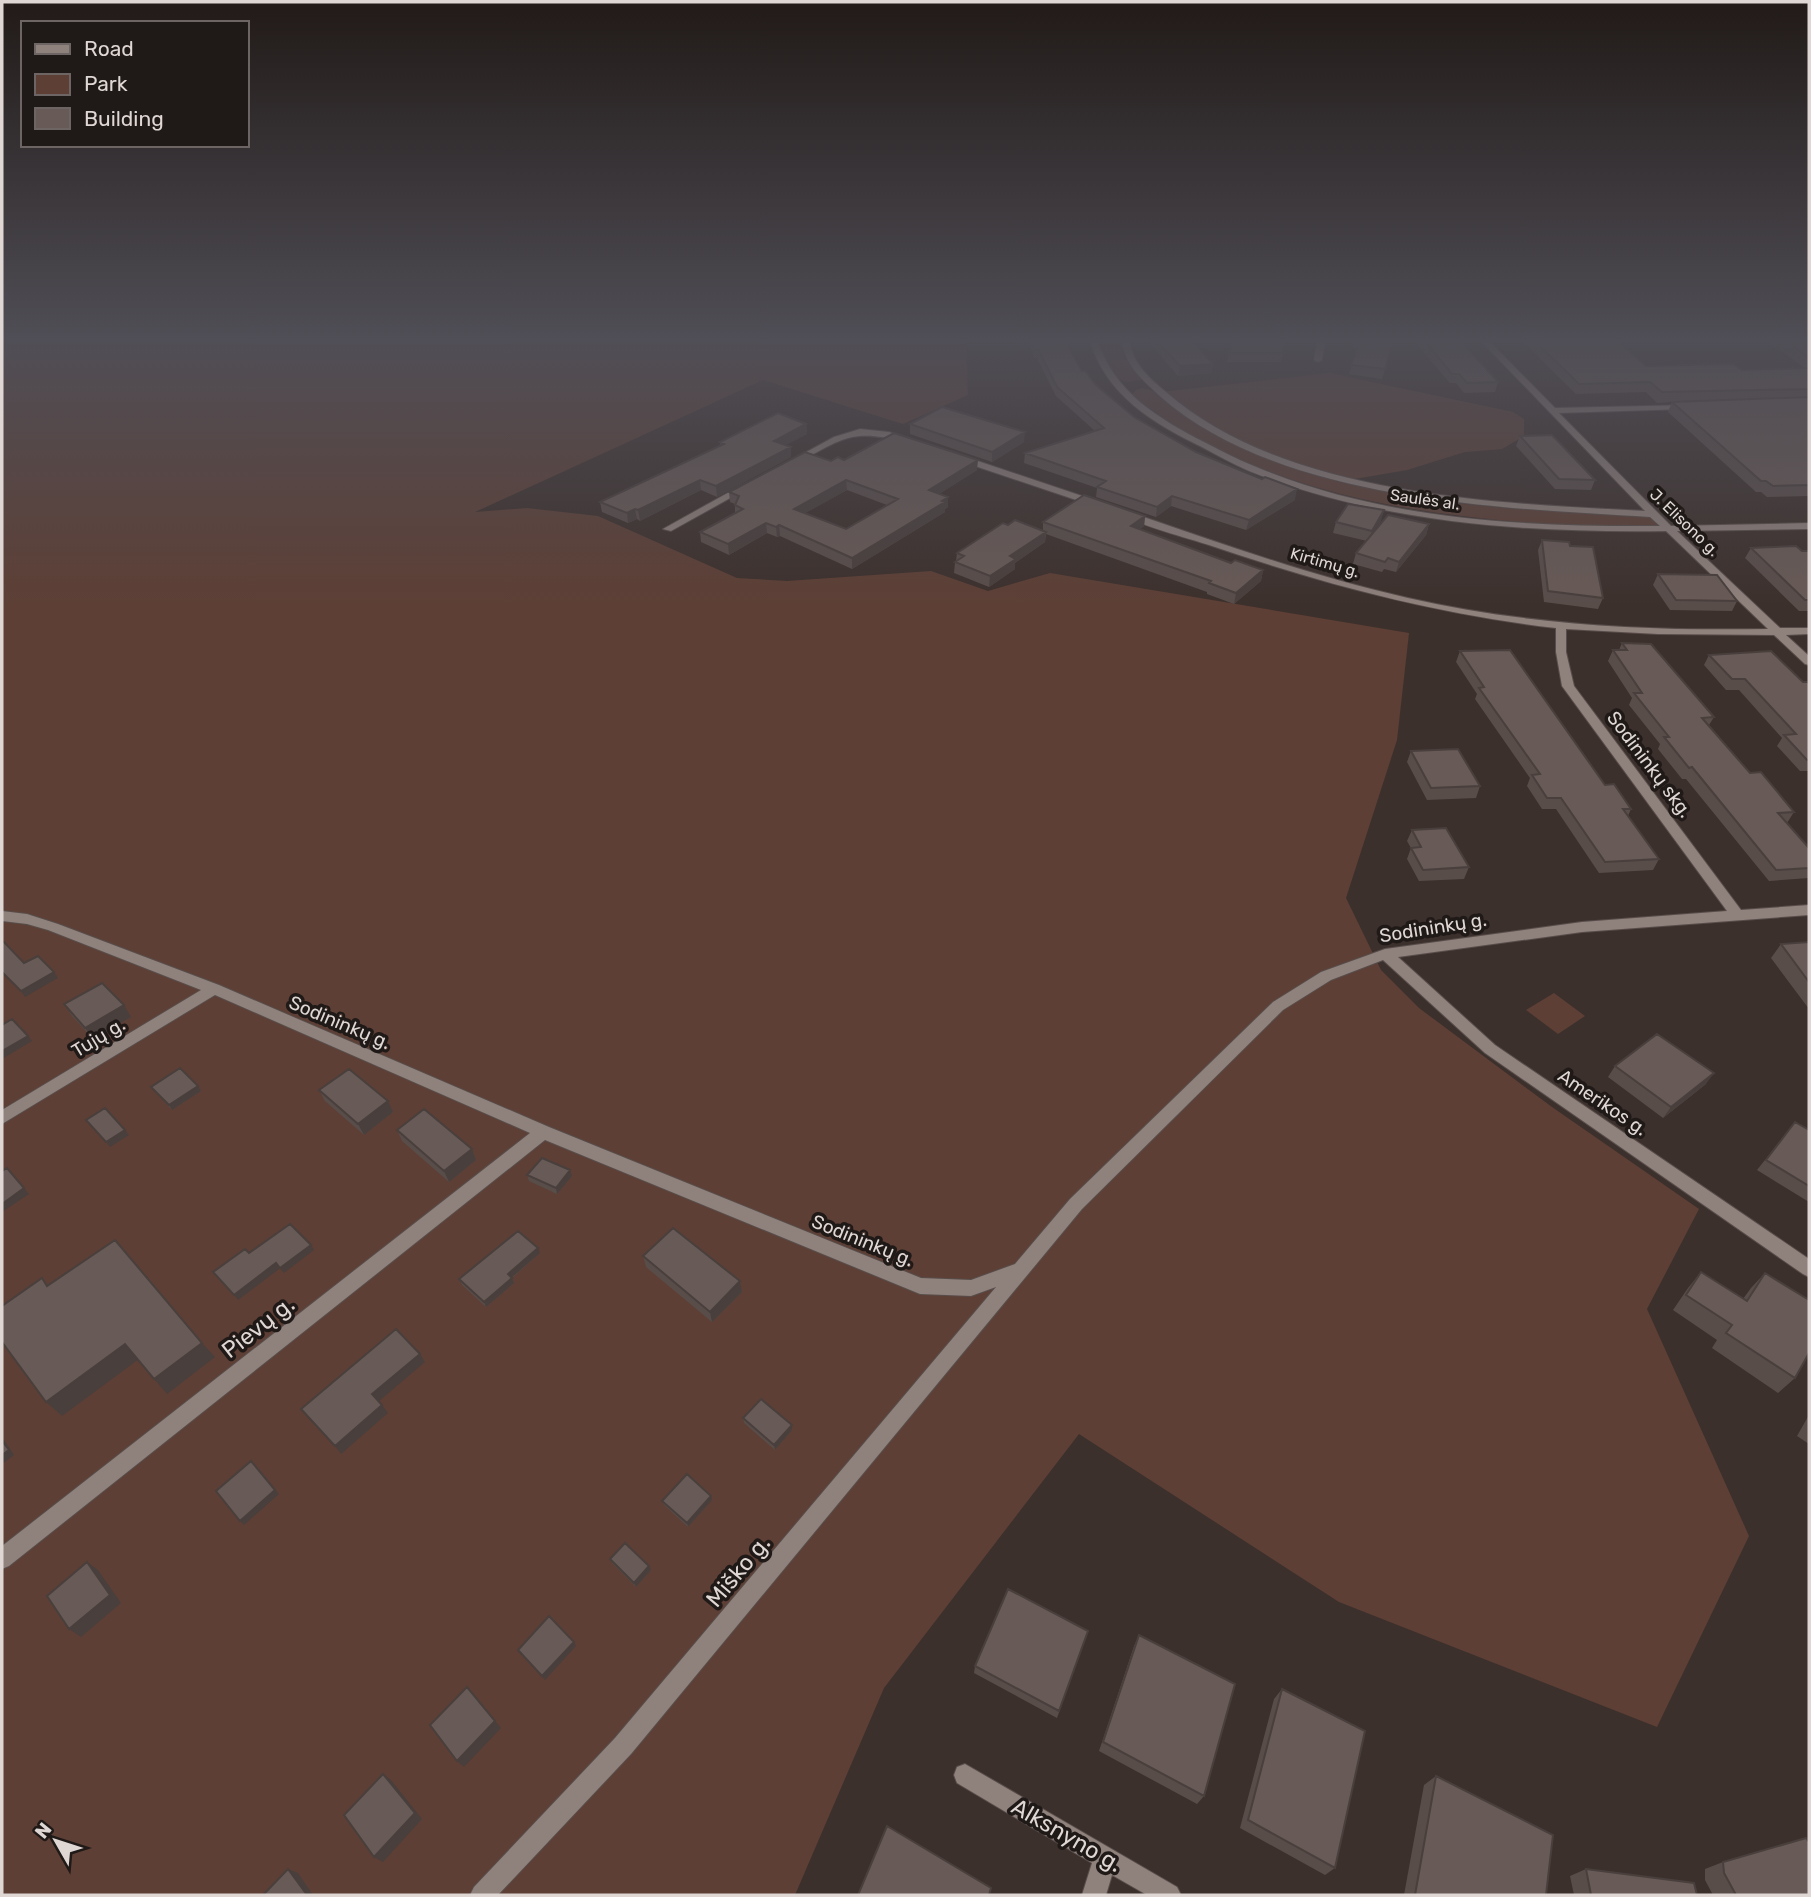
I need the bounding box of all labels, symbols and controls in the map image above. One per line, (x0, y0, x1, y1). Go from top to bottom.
legend (21, 21, 248, 147)
text: Road (84, 36, 134, 61)
text: Park (84, 71, 128, 96)
text: Building (84, 106, 164, 131)
street label: Saulės al. (1389, 485, 1461, 514)
street label: J. Elisono g. (1646, 485, 1723, 560)
street label: Kirtimų g. (1288, 544, 1362, 581)
street label: Sodininkų skg. (1602, 707, 1697, 822)
street label: Sodininkų g. (1378, 908, 1488, 947)
street label: Sodininkų g. (285, 991, 394, 1054)
street label: Tujų g. (67, 1013, 129, 1062)
street label: Amerikos g. (1554, 1064, 1652, 1141)
street label: Sodininkų g. (808, 1210, 917, 1271)
street label: Pievų g. (216, 1290, 300, 1364)
street label: Miško g. (700, 1529, 776, 1613)
street label: Alksnyno g. (1007, 1792, 1127, 1878)
north arrow (21, 1806, 91, 1876)
text: N (30, 1818, 56, 1843)

